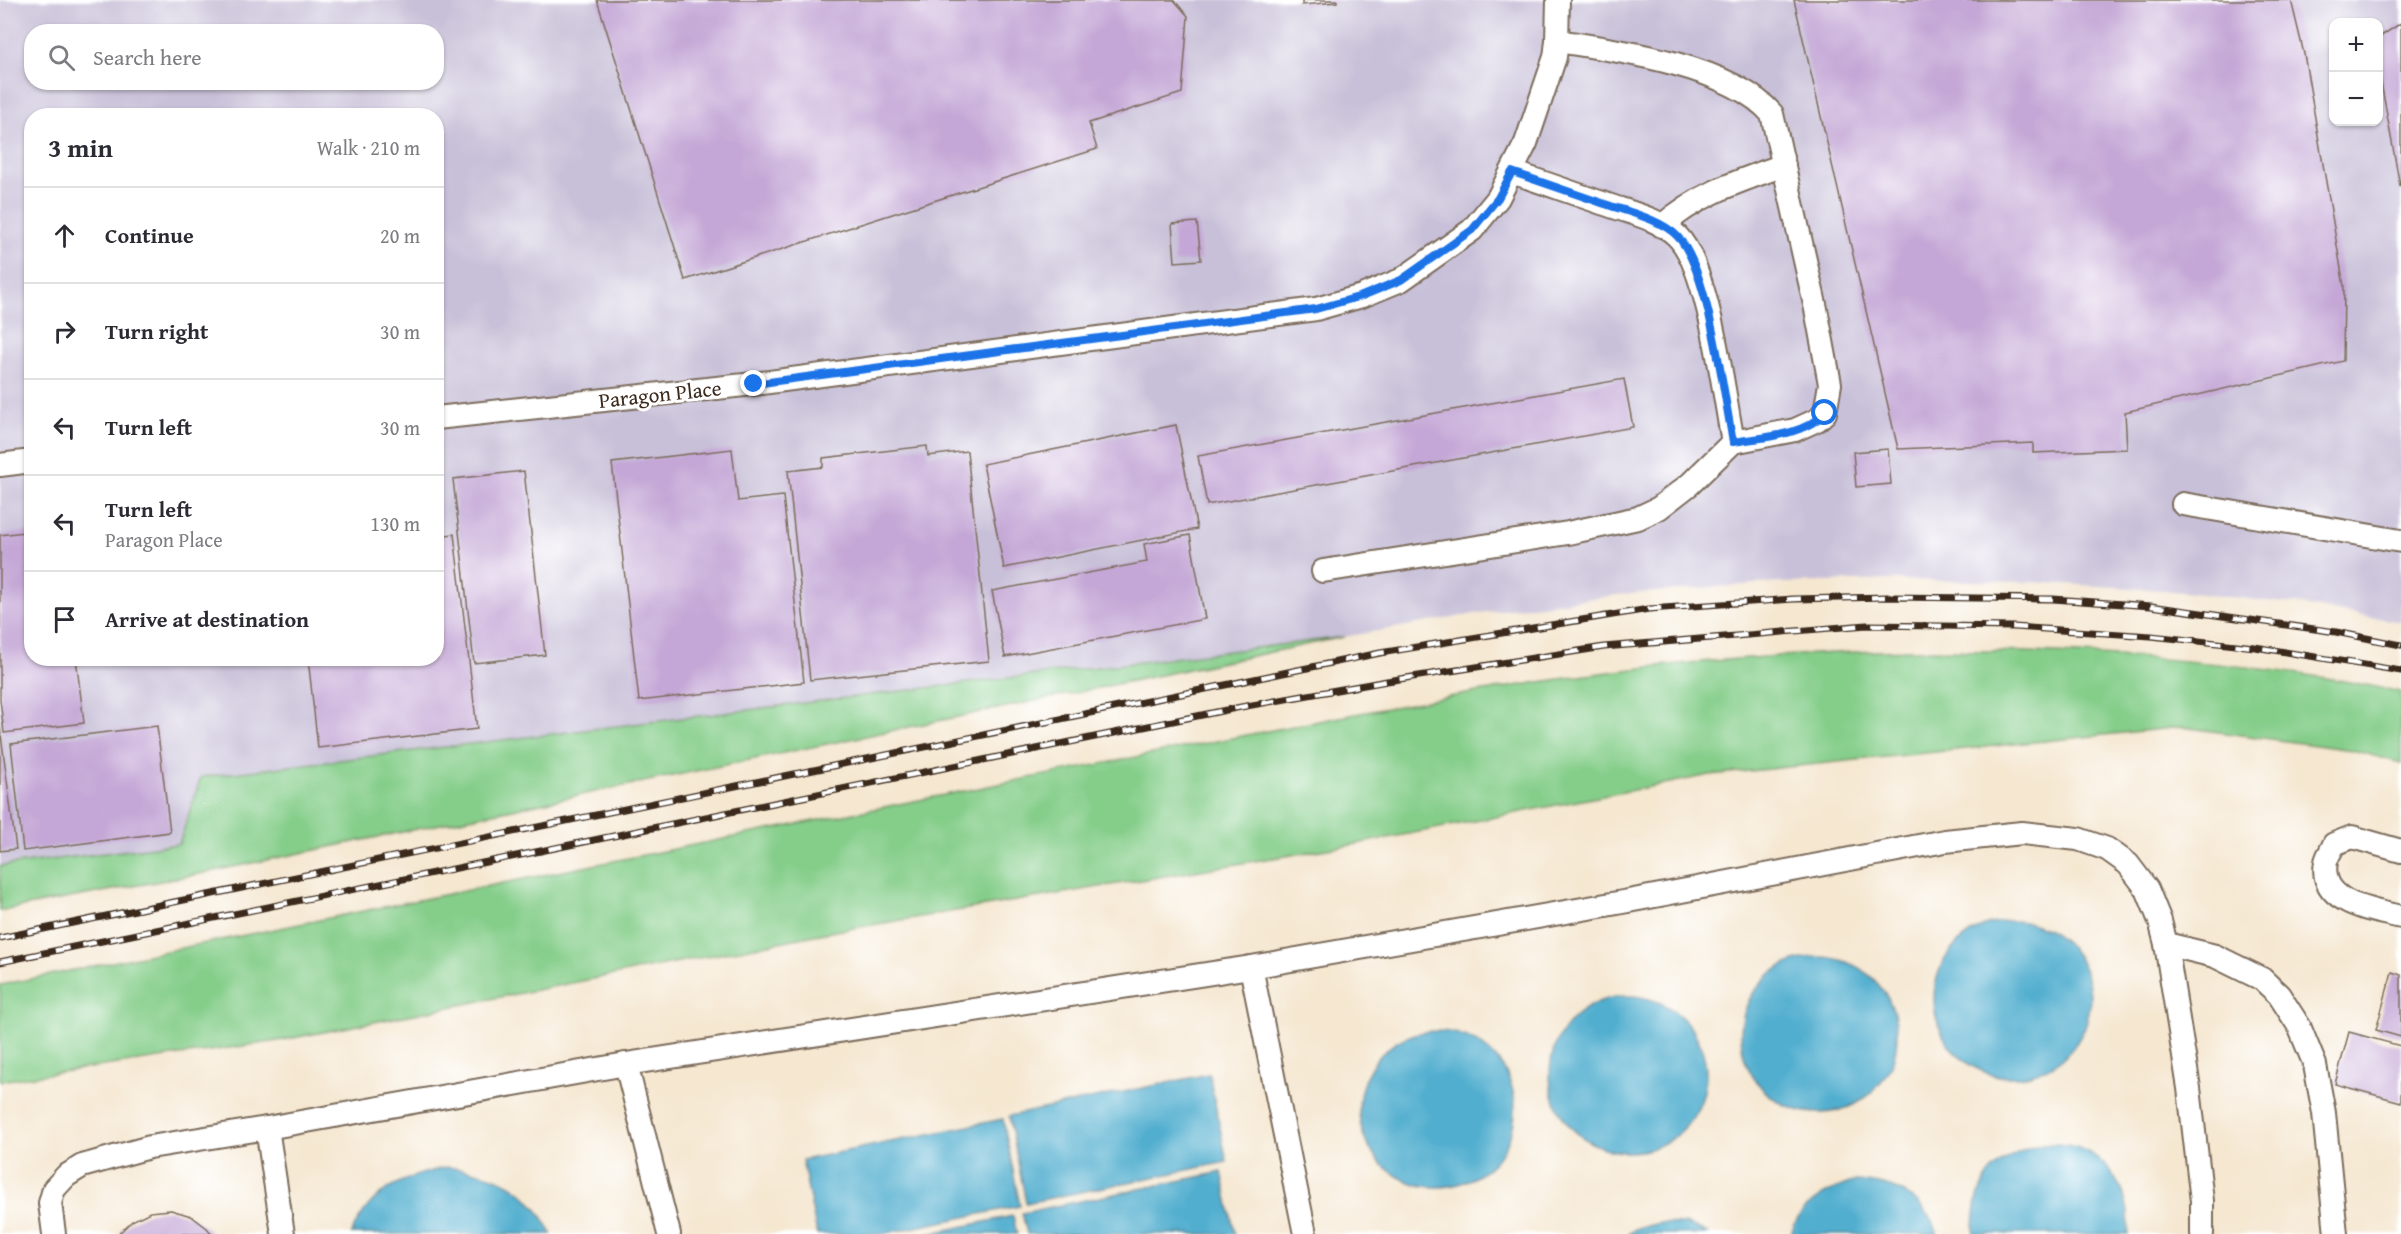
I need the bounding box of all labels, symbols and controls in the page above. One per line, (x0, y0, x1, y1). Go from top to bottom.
map controls (2329, 18, 2383, 126)
button: + (2329, 18, 2383, 72)
search box (24, 24, 444, 90)
icon: search (45, 41, 78, 74)
text: Search here (93, 41, 202, 73)
button: − (2329, 72, 2383, 126)
text: 3 min (48, 128, 113, 167)
text: Walk · 210 m (317, 133, 420, 162)
icon: ahead (48, 219, 81, 252)
text: Continue (105, 219, 194, 251)
text: 20 m (380, 221, 420, 250)
icon: right (48, 315, 81, 348)
text: Turn right (105, 315, 208, 347)
text: 30 m (380, 317, 420, 346)
route end (740, 370, 766, 396)
street label: Paragon Place (597, 372, 723, 416)
route start (1811, 399, 1837, 425)
icon: left (48, 411, 81, 444)
text: Turn left (105, 411, 192, 443)
text: 30 m (380, 413, 420, 442)
text: Turn left (105, 493, 192, 525)
icon: left (48, 507, 81, 540)
text: 130 m (370, 509, 420, 538)
text: Paragon Place (105, 525, 223, 554)
icon: arrive (48, 603, 81, 636)
text: Arrive at destination (105, 603, 309, 635)

